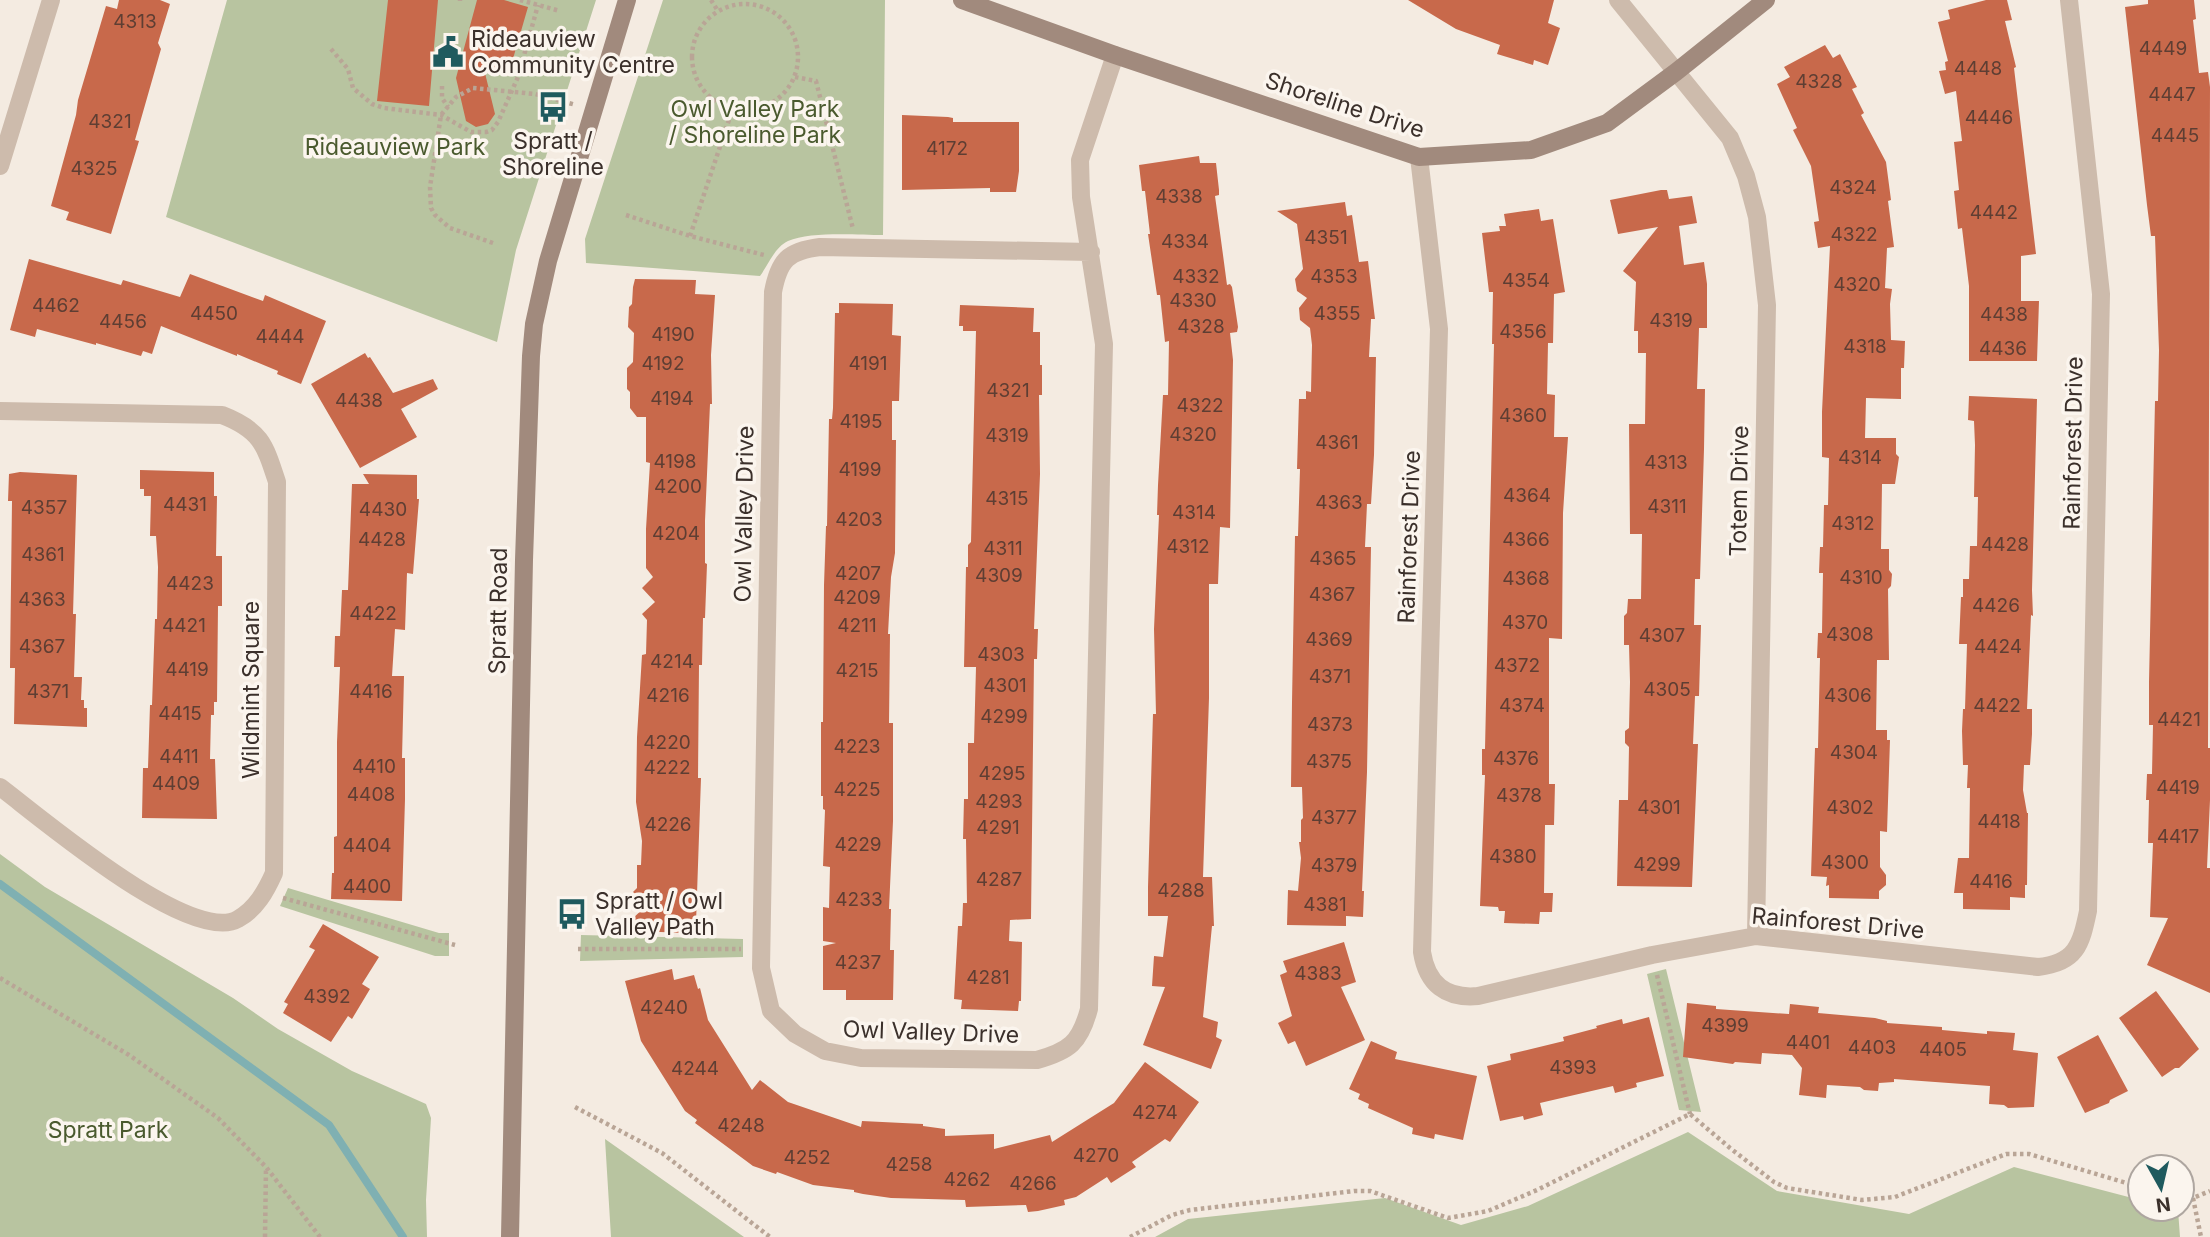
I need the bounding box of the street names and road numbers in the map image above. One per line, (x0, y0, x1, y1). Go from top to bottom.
street label: Shoreline Drive (1262, 66, 1428, 144)
street label: Rainforest Drive (2057, 356, 2089, 530)
street label: Owl Valley Drive (728, 425, 760, 603)
street label: Totem Drive (1724, 425, 1754, 557)
street label: Rainforest Drive (1392, 450, 1426, 624)
street label: Spratt Road (483, 547, 513, 675)
street label: Wildmint Square (237, 601, 265, 779)
street label: Rainforest Drive (1750, 902, 1926, 944)
street label: Owl Valley Drive (842, 1015, 1020, 1049)

